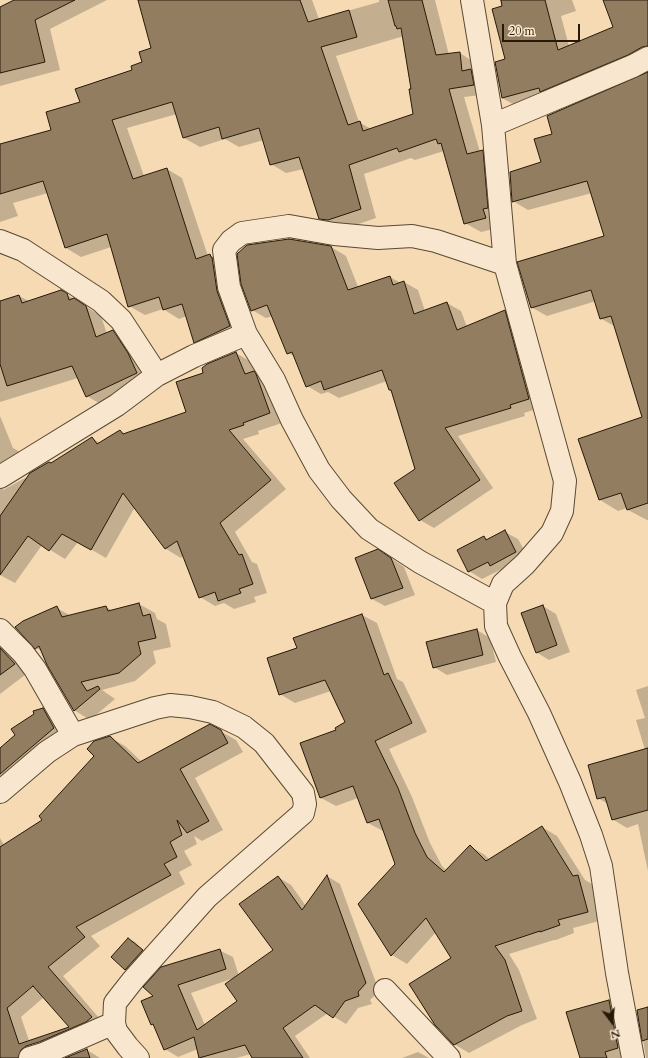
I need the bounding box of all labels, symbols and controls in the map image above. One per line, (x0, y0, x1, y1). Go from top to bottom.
scale bar (504, 16, 582, 42)
text: 20 m (509, 23, 535, 39)
north arrow (592, 1002, 632, 1042)
text: N (609, 1025, 622, 1043)

